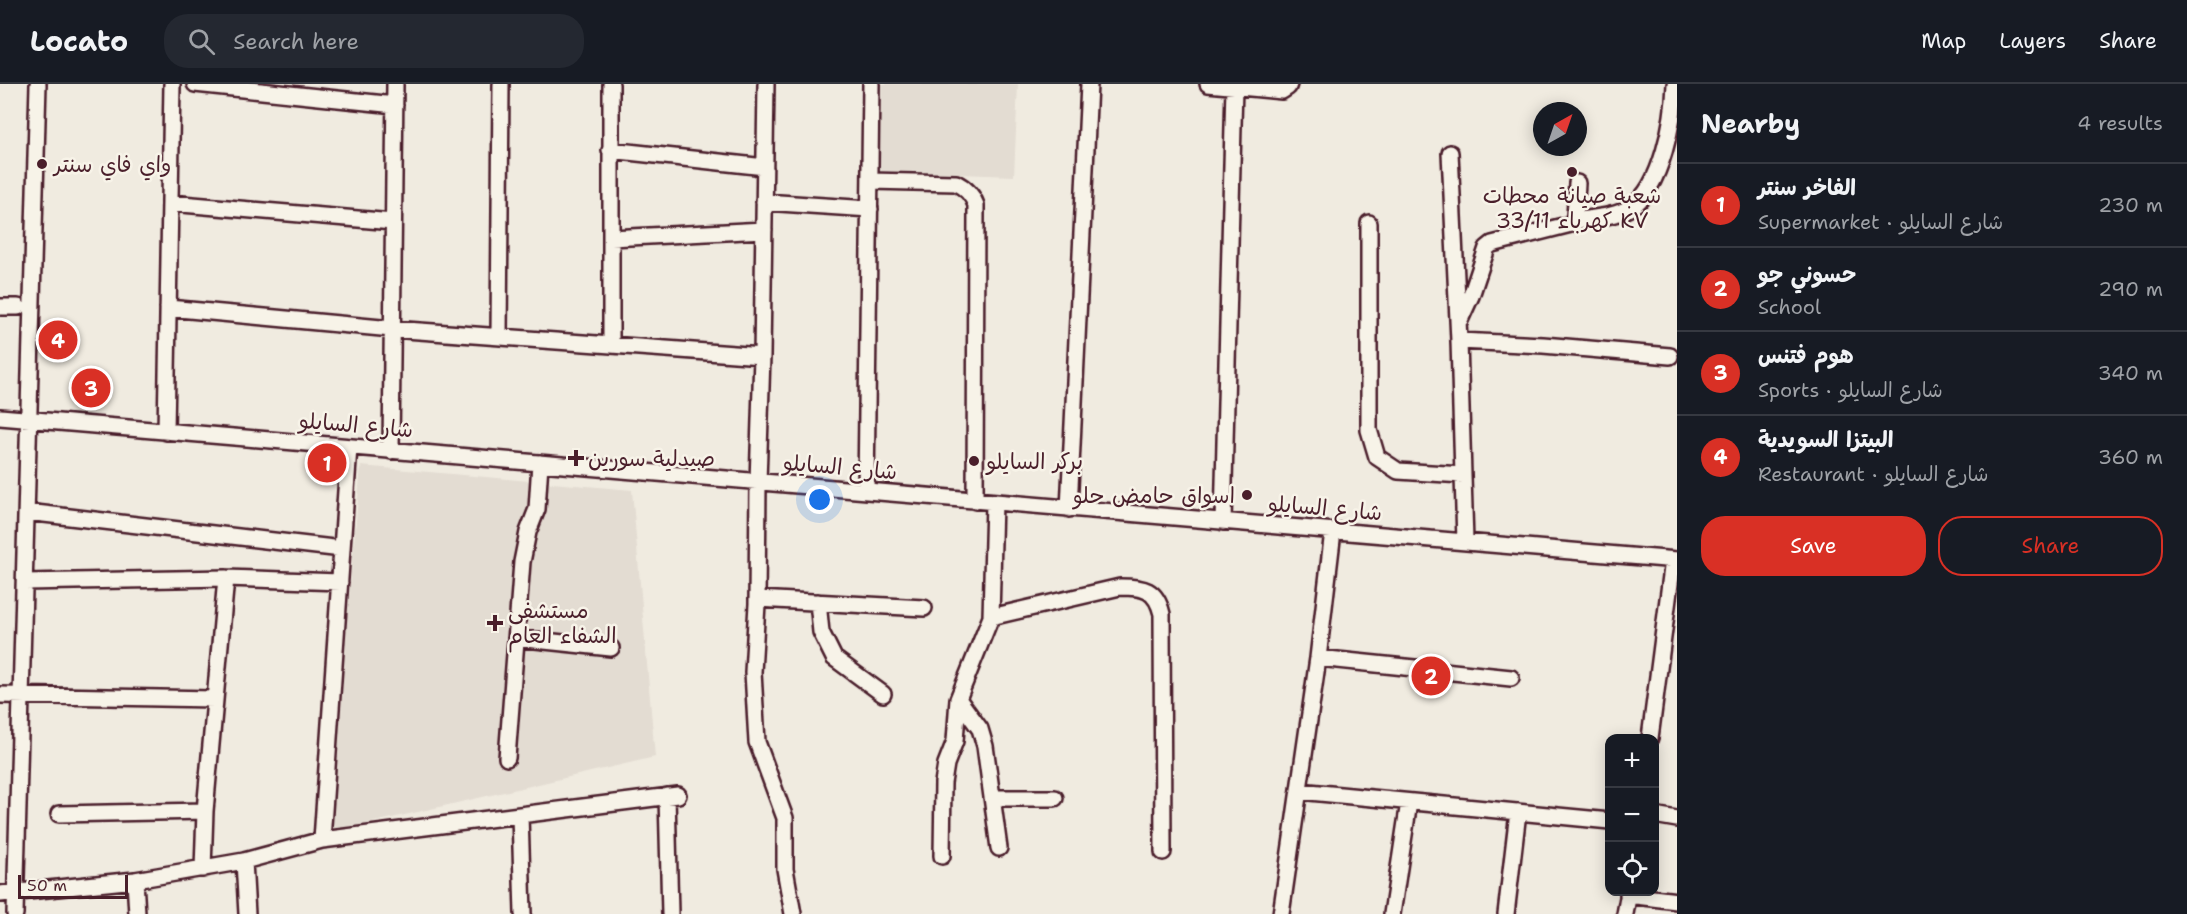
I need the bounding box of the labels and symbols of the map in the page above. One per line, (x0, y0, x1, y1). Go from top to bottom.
north arrow (1533, 102, 1587, 156)
place label: واي فاي سنتر (52, 150, 171, 181)
marker: واي فاي سنتر (35, 157, 49, 171)
marker: شعبة صيانة محطات كهرباء 33/11 KV (1565, 165, 1579, 179)
place label: شعبة صيانة محطات كهرباء 33/11 KV (1483, 181, 1661, 235)
pin: 4 (38, 318, 78, 362)
pin: 3 (72, 366, 110, 410)
street label: شارع السايلو (297, 405, 414, 445)
pin: 1 (308, 440, 346, 485)
place label: صيدلية سورين (588, 444, 715, 473)
street label: شارع السايلو (781, 447, 898, 487)
place label: بركر السايلو (985, 447, 1083, 476)
marker: صيدلية سورين (569, 451, 583, 465)
marker: بركر السايلو (967, 454, 981, 468)
place label: اسواق حامض حلو (1072, 481, 1235, 510)
your location (805, 485, 834, 514)
marker: اسواق حامض حلو (1240, 488, 1254, 502)
street label: شارع السايلو (1266, 488, 1383, 528)
place label: مستشفى الشفاء العام (508, 596, 617, 653)
marker: مستشفى الشفاء العام (486, 614, 504, 632)
pin: 2 (1412, 654, 1450, 698)
scale bar (18, 872, 128, 900)

